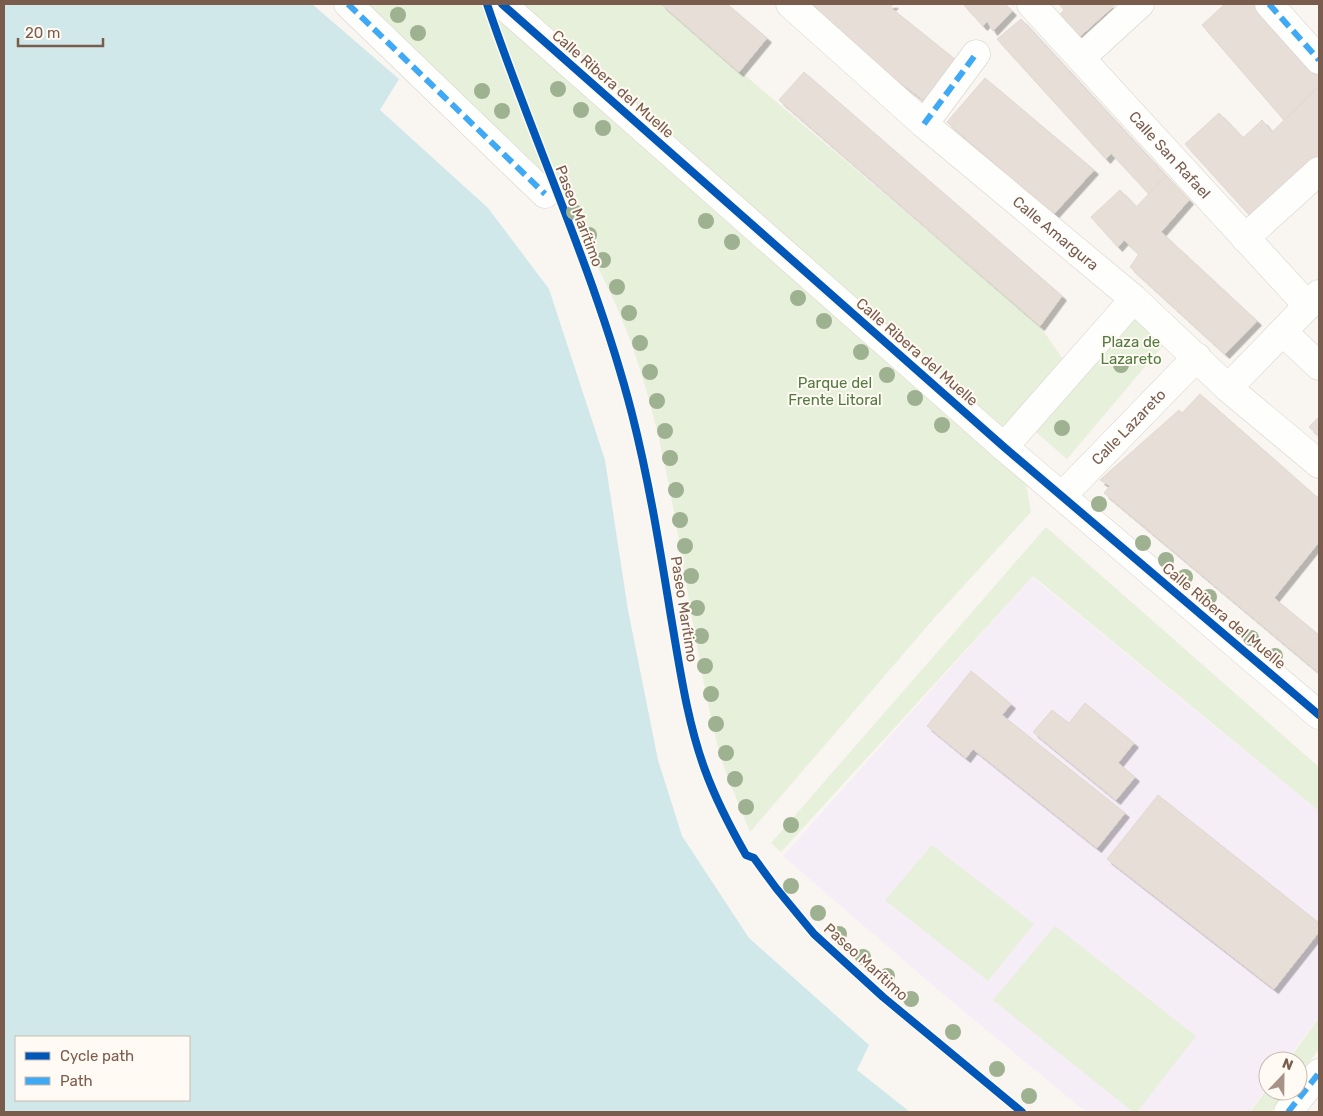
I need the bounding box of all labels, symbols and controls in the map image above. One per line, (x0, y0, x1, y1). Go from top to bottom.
scale bar (18, 15, 102, 47)
text: 20 m (25, 24, 60, 42)
street label: Calle Ribera del Muelle (548, 26, 678, 142)
street label: Calle San Rafael (1125, 108, 1214, 202)
street label: Paseo Marítimo (551, 163, 607, 269)
street label: Calle Amargura (1009, 193, 1102, 275)
street label: Calle Ribera del Muelle (852, 294, 982, 410)
park label: Plaza de Lazareto (1100, 333, 1162, 368)
park label: Parque del Frente Litoral (788, 374, 882, 409)
street label: Calle Lazareto (1088, 385, 1170, 469)
street label: Paseo Marítimo (667, 555, 701, 663)
street label: Calle Ribera del Muelle (1159, 559, 1289, 673)
street label: Paseo Marítimo (820, 919, 912, 1005)
legend (15, 1036, 190, 1101)
text: Cycle path (60, 1047, 134, 1065)
north arrow (1258, 1051, 1308, 1101)
text: N (1280, 1055, 1296, 1074)
text: Path (60, 1072, 93, 1090)

